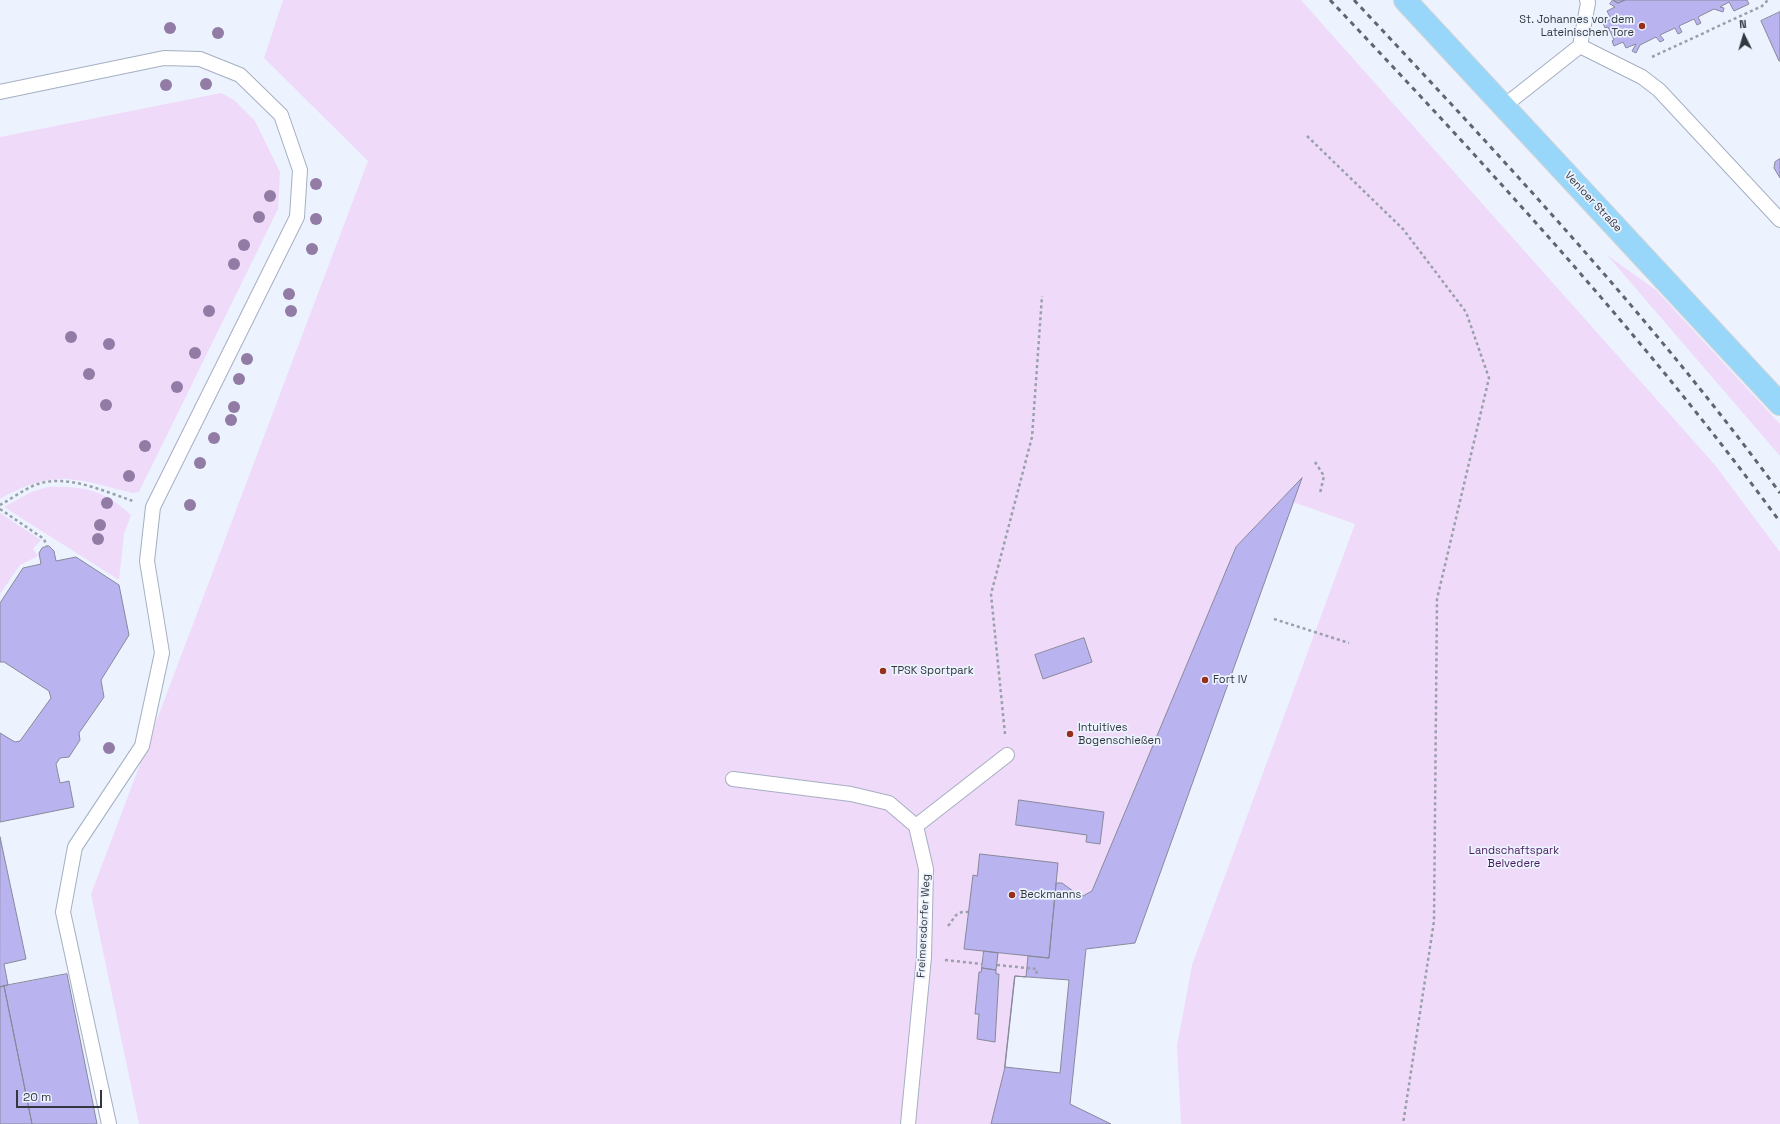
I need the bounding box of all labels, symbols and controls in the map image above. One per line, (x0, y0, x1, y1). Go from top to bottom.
place label: St. Johannes vor dem Lateinischen Tore (1519, 13, 1634, 39)
north arrow (1724, 16, 1764, 56)
text: N (1739, 17, 1747, 31)
marker: St. Johannes vor dem Lateinischen Tore (1637, 21, 1647, 31)
street label: Venloer Straße (1562, 169, 1624, 235)
place label: TPSK Sportpark (891, 664, 974, 678)
marker: TPSK Sportpark (878, 666, 888, 676)
place label: Fort IV (1213, 673, 1247, 687)
marker: Fort IV (1200, 675, 1210, 685)
place label: Intuitives Bogenschießen (1078, 721, 1161, 747)
marker: Intuitives Bogenschießen (1065, 729, 1075, 739)
park label: Landschaftspark Belvedere (1469, 844, 1559, 870)
street label: Freimersdorfer Weg (915, 874, 933, 978)
place label: Beckmanns (1020, 888, 1081, 902)
marker: Beckmanns (1007, 890, 1017, 900)
scale bar (18, 1082, 104, 1108)
text: 20 m (23, 1089, 51, 1105)

